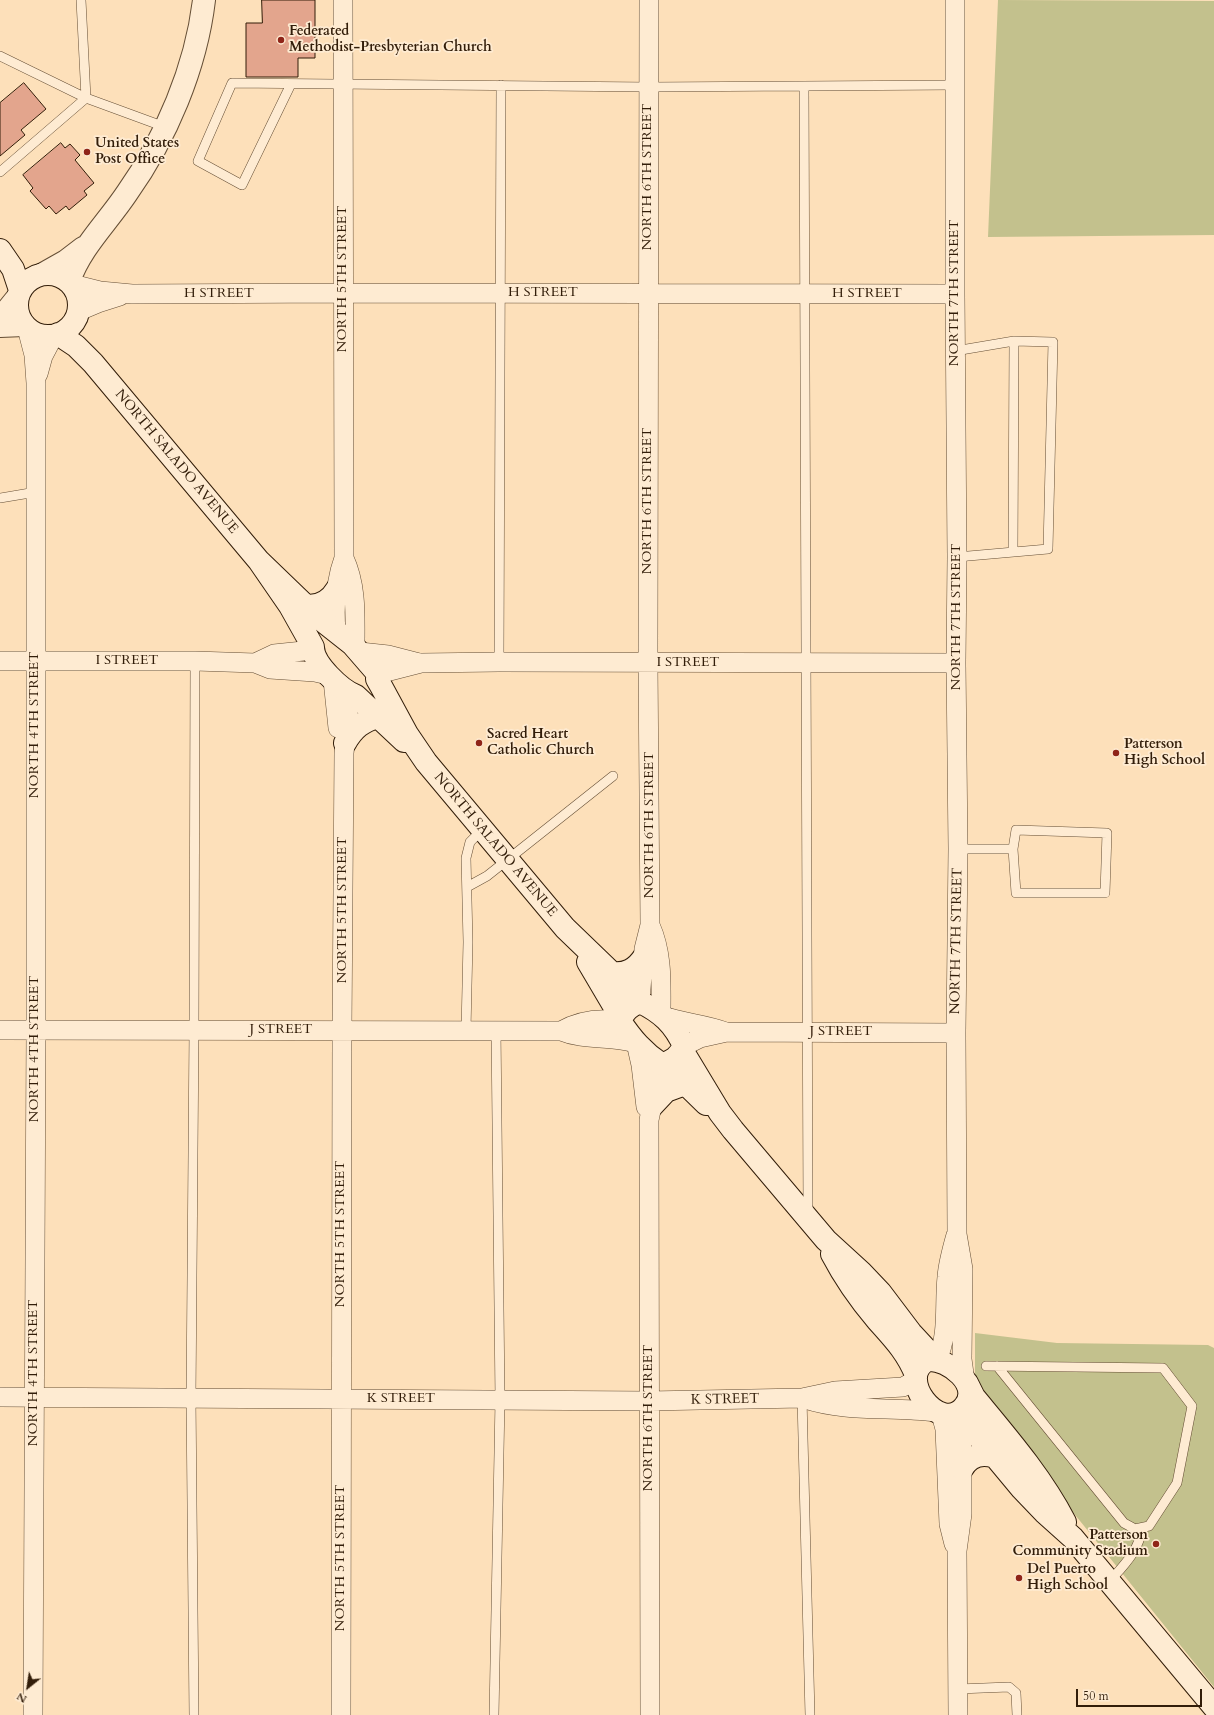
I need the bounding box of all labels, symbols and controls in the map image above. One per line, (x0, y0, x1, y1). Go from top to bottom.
place label: Federated Methodist-Presbyterian Church (289, 24, 492, 56)
marker: Federated Methodist-Presbyterian Church (276, 35, 286, 45)
street label: NORTH 6TH STREET (640, 104, 656, 250)
place label: United States Post Office (95, 136, 179, 168)
marker: United States Post Office (82, 147, 92, 157)
street label: NORTH 5TH STREET (335, 206, 351, 352)
street label: NORTH 7TH STREET (947, 220, 963, 366)
street label: H STREET (508, 285, 578, 301)
street label: H STREET (184, 286, 254, 302)
street label: H STREET (832, 286, 902, 302)
street label: NORTH SALADO AVENUE (111, 387, 241, 537)
street label: NORTH 6TH STREET (640, 428, 656, 574)
street label: NORTH 7TH STREET (949, 544, 965, 690)
street label: NORTH 4TH STREET (27, 652, 43, 798)
street label: I STREET (95, 653, 159, 669)
street label: I STREET (656, 655, 720, 671)
place label: Sacred Heart Catholic Church (487, 727, 594, 760)
place label: Patterson High School (1124, 737, 1205, 770)
marker: Sacred Heart Catholic Church (474, 738, 484, 748)
marker: Patterson High School (1111, 748, 1121, 758)
street label: NORTH 6TH STREET (642, 752, 658, 898)
street label: NORTH SALADO AVENUE (430, 770, 560, 920)
street label: NORTH 5TH STREET (335, 837, 351, 983)
street label: NORTH 7TH STREET (947, 867, 967, 1015)
street label: NORTH 4TH STREET (27, 976, 43, 1122)
street label: J STREET (249, 1022, 313, 1038)
street label: J STREET (809, 1024, 873, 1040)
street label: NORTH 5TH STREET (333, 1161, 349, 1307)
street label: NORTH 4TH STREET (26, 1300, 42, 1446)
street label: NORTH 6TH STREET (641, 1345, 657, 1491)
street label: K STREET (367, 1391, 435, 1407)
street label: K STREET (691, 1391, 759, 1409)
street label: NORTH 5TH STREET (333, 1485, 349, 1631)
place label: Patterson Community Stadium (1012, 1528, 1148, 1560)
marker: Patterson Community Stadium (1151, 1539, 1161, 1549)
place label: Del Puerto High School (1027, 1562, 1108, 1594)
marker: Del Puerto High School (1014, 1573, 1024, 1583)
north arrow (8, 1667, 48, 1707)
scale bar (1078, 1681, 1204, 1707)
text: 50 m (1083, 1688, 1109, 1704)
text: N (14, 1689, 30, 1707)

